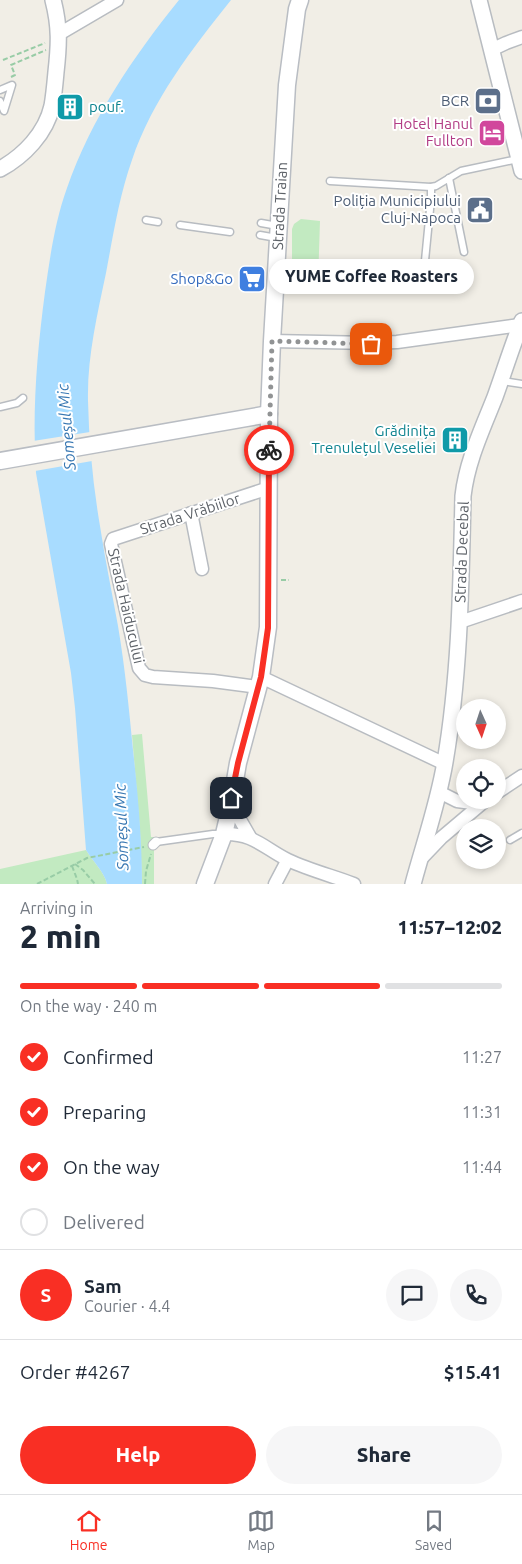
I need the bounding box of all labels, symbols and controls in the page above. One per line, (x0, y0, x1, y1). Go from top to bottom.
bank icon: BCR (473, 86, 503, 116)
building icon: pouf. (55, 92, 85, 122)
place label: BCR (441, 92, 469, 109)
place label: pouf. (89, 98, 124, 115)
place label: Hotel Hanul Fullton (393, 115, 473, 149)
hotel icon: Hotel Hanul Fullton (477, 118, 507, 148)
street label: Strada Traian (269, 161, 290, 250)
place label: Poliția Municipiului Cluj-Napoca (334, 192, 461, 226)
public building icon: Poliția Municipiului Cluj-Napoca (465, 195, 495, 225)
callout: YUME Coffee Roasters (268, 259, 474, 294)
supermarket icon: Shop&Go (237, 264, 267, 294)
text: YUME Coffee Roasters (285, 267, 458, 285)
place label: Shop&Go (170, 270, 233, 287)
pin (350, 323, 392, 365)
icon: bag (357, 330, 385, 358)
water label: Someșul Mic (53, 383, 79, 472)
place label: Grădinița Trenulețul Veseliei (311, 422, 436, 456)
courier (244, 425, 294, 475)
building icon: Grădinița Trenulețul Veseliei (440, 425, 470, 455)
icon: bike (255, 436, 283, 464)
street label: Strada Vrăbiilor (138, 489, 242, 538)
street label: Strada Decebal (451, 501, 472, 603)
street label: Strada Haiducului (105, 547, 148, 665)
north arrow (456, 699, 506, 749)
map controls (456, 699, 506, 869)
button: locate (456, 759, 506, 809)
pin (210, 777, 252, 819)
water label: Someșul Mic (110, 783, 132, 872)
icon: home (217, 784, 245, 812)
button: layers (456, 819, 506, 869)
text: Arriving in (20, 899, 93, 917)
text: 11:57–12:02 (397, 916, 502, 938)
text: 2 min (20, 918, 101, 954)
text: On the way · 240 m (20, 997, 157, 1015)
icon: check (20, 1043, 48, 1071)
text: Confirmed (63, 1046, 154, 1068)
text: 11:27 (462, 1048, 502, 1066)
icon: check (20, 1098, 48, 1126)
text: Preparing (63, 1101, 147, 1123)
text: 11:31 (462, 1103, 502, 1121)
icon: check (20, 1153, 48, 1181)
text: On the way (63, 1156, 160, 1178)
text: 11:44 (462, 1158, 502, 1176)
text: Delivered (63, 1211, 145, 1233)
button: chat (386, 1269, 438, 1321)
button: phone (450, 1269, 502, 1321)
text: Sam (84, 1275, 122, 1297)
text: S (41, 1284, 51, 1306)
text: Courier · 4.4 (84, 1297, 170, 1315)
text: Order #4267 (20, 1361, 130, 1383)
text: $15.41 (444, 1361, 502, 1383)
button: Help (20, 1426, 256, 1484)
button: Share (266, 1426, 502, 1484)
tab: Home (70, 1507, 108, 1553)
tab: Map (247, 1507, 275, 1553)
tab: Saved (415, 1507, 452, 1553)

